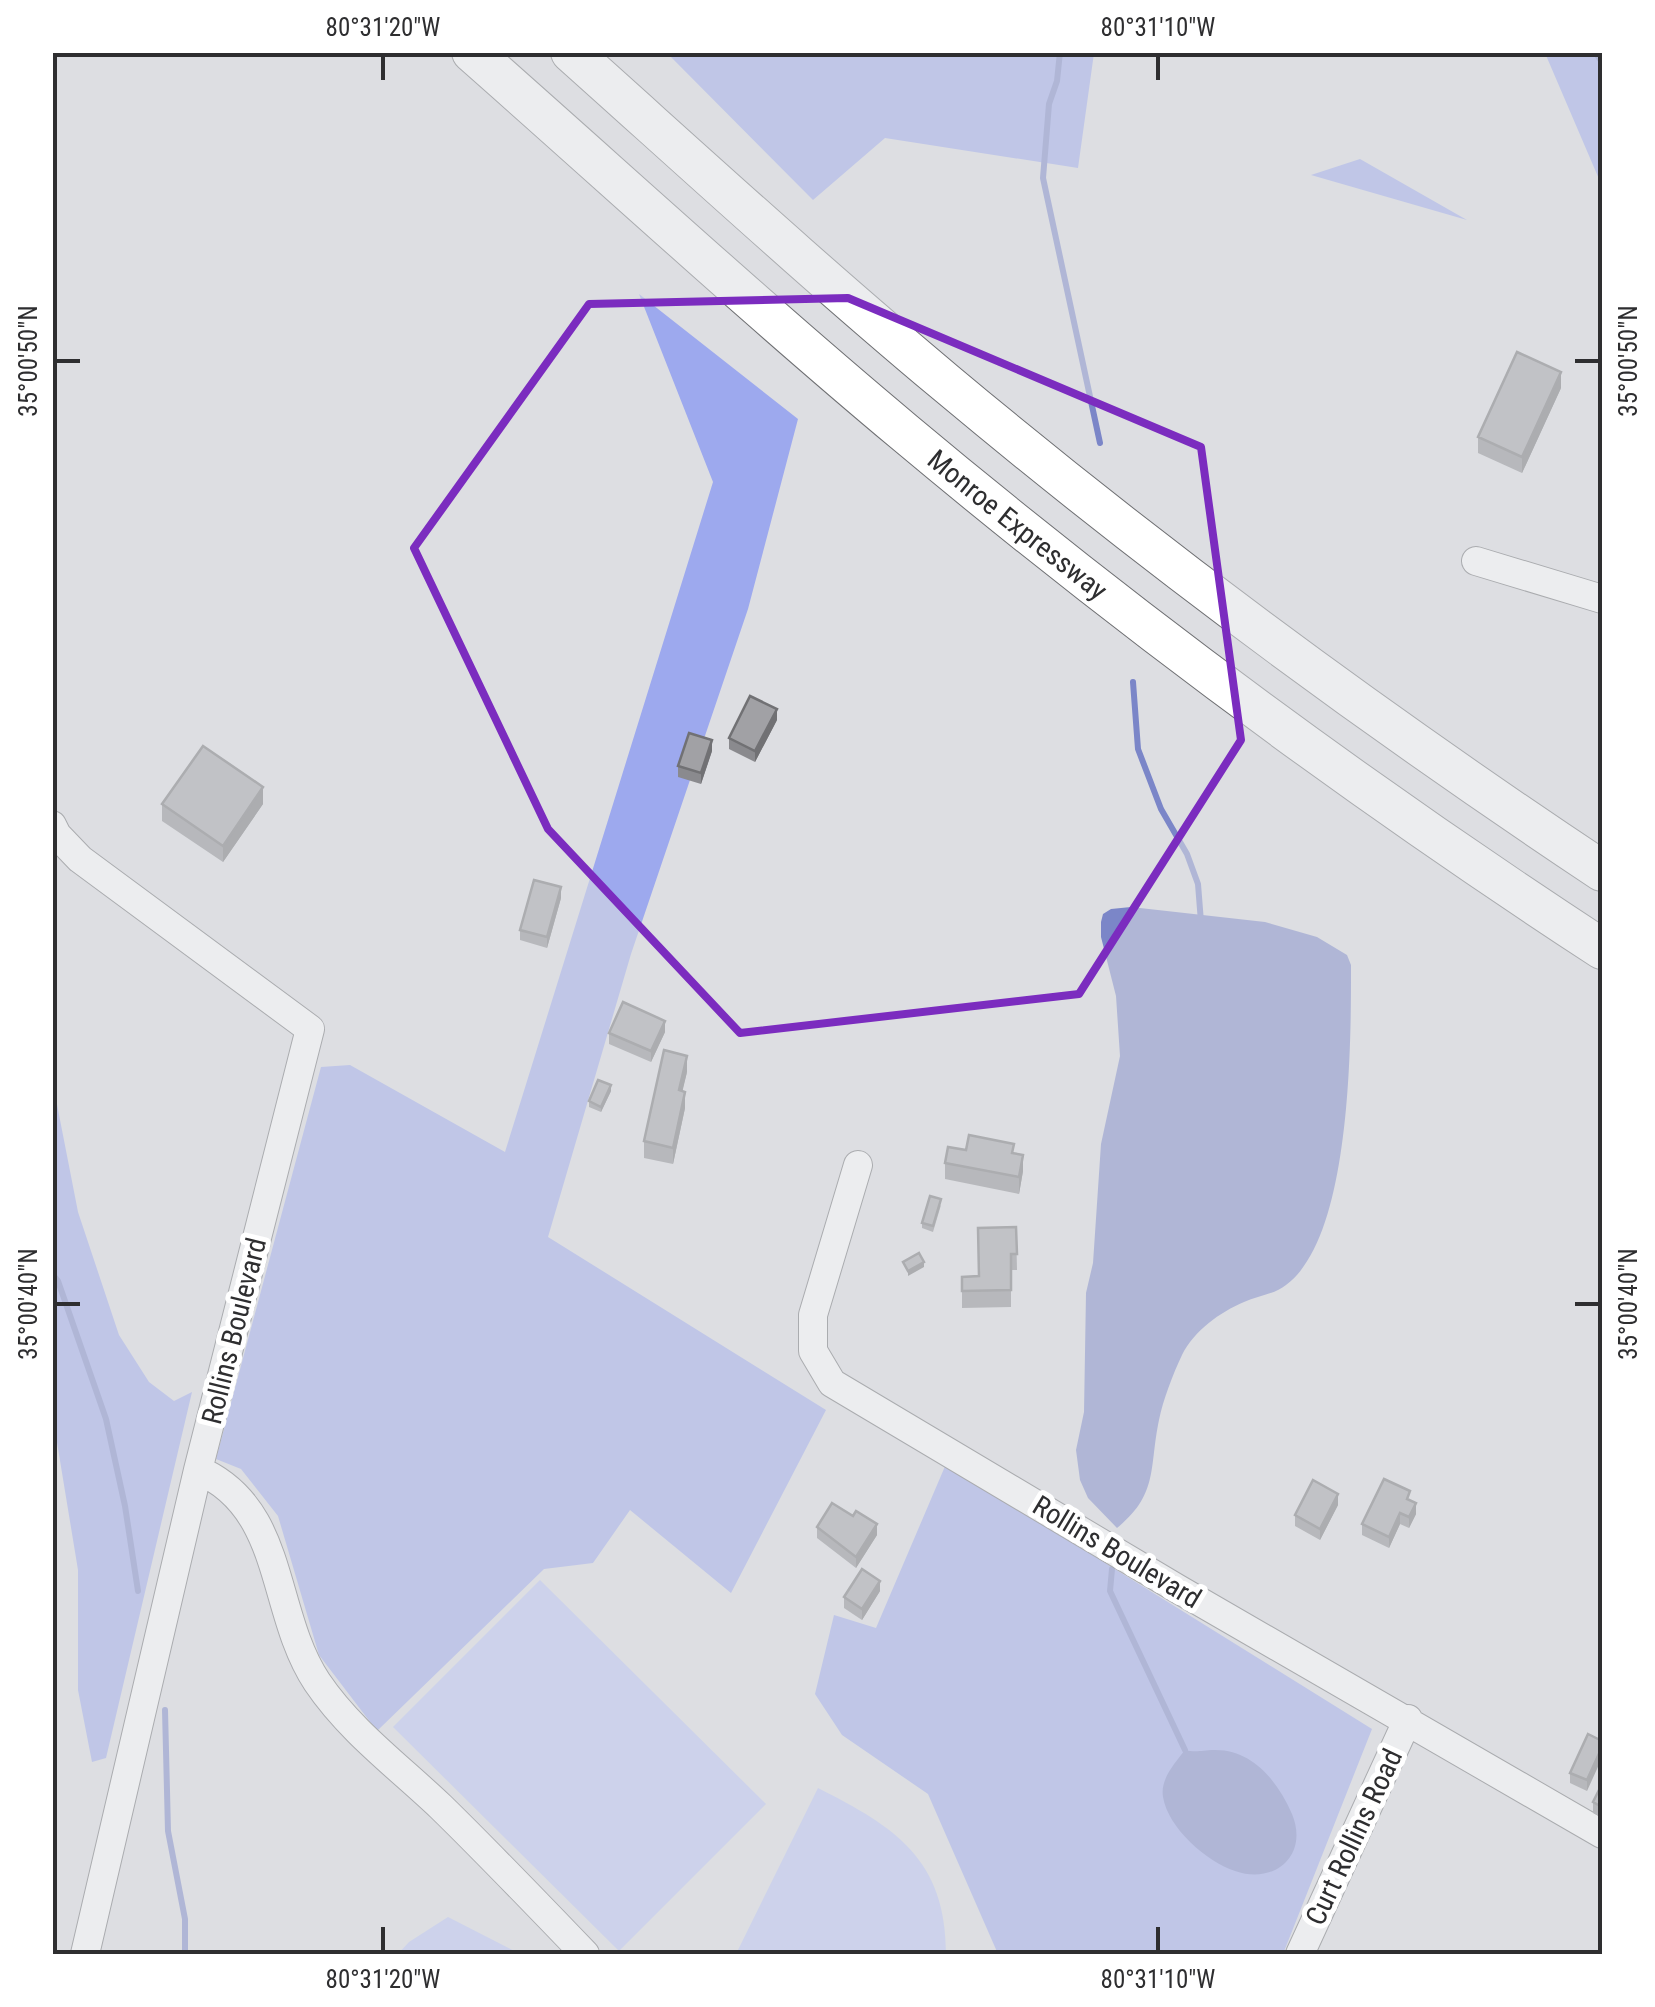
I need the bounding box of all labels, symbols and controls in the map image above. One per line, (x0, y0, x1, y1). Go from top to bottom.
text: 80°31'20"W (326, 13, 440, 42)
text: 80°31'10"W (1101, 13, 1215, 42)
text: 35°00'50"N (14, 305, 43, 417)
text: 35°00'50"N (1614, 305, 1643, 417)
street label: Monroe Expressway (921, 442, 1114, 607)
street label: Rollins Boulevard (195, 1235, 273, 1427)
text: 35°00'40"N (14, 1248, 43, 1360)
text: 35°00'40"N (1614, 1248, 1643, 1360)
street label: Rollins Boulevard (1027, 1489, 1207, 1615)
street label: Curt Rollins Road (1299, 1744, 1409, 1930)
text: 80°31'20"W (326, 1965, 440, 1994)
text: 80°31'10"W (1101, 1965, 1215, 1994)

